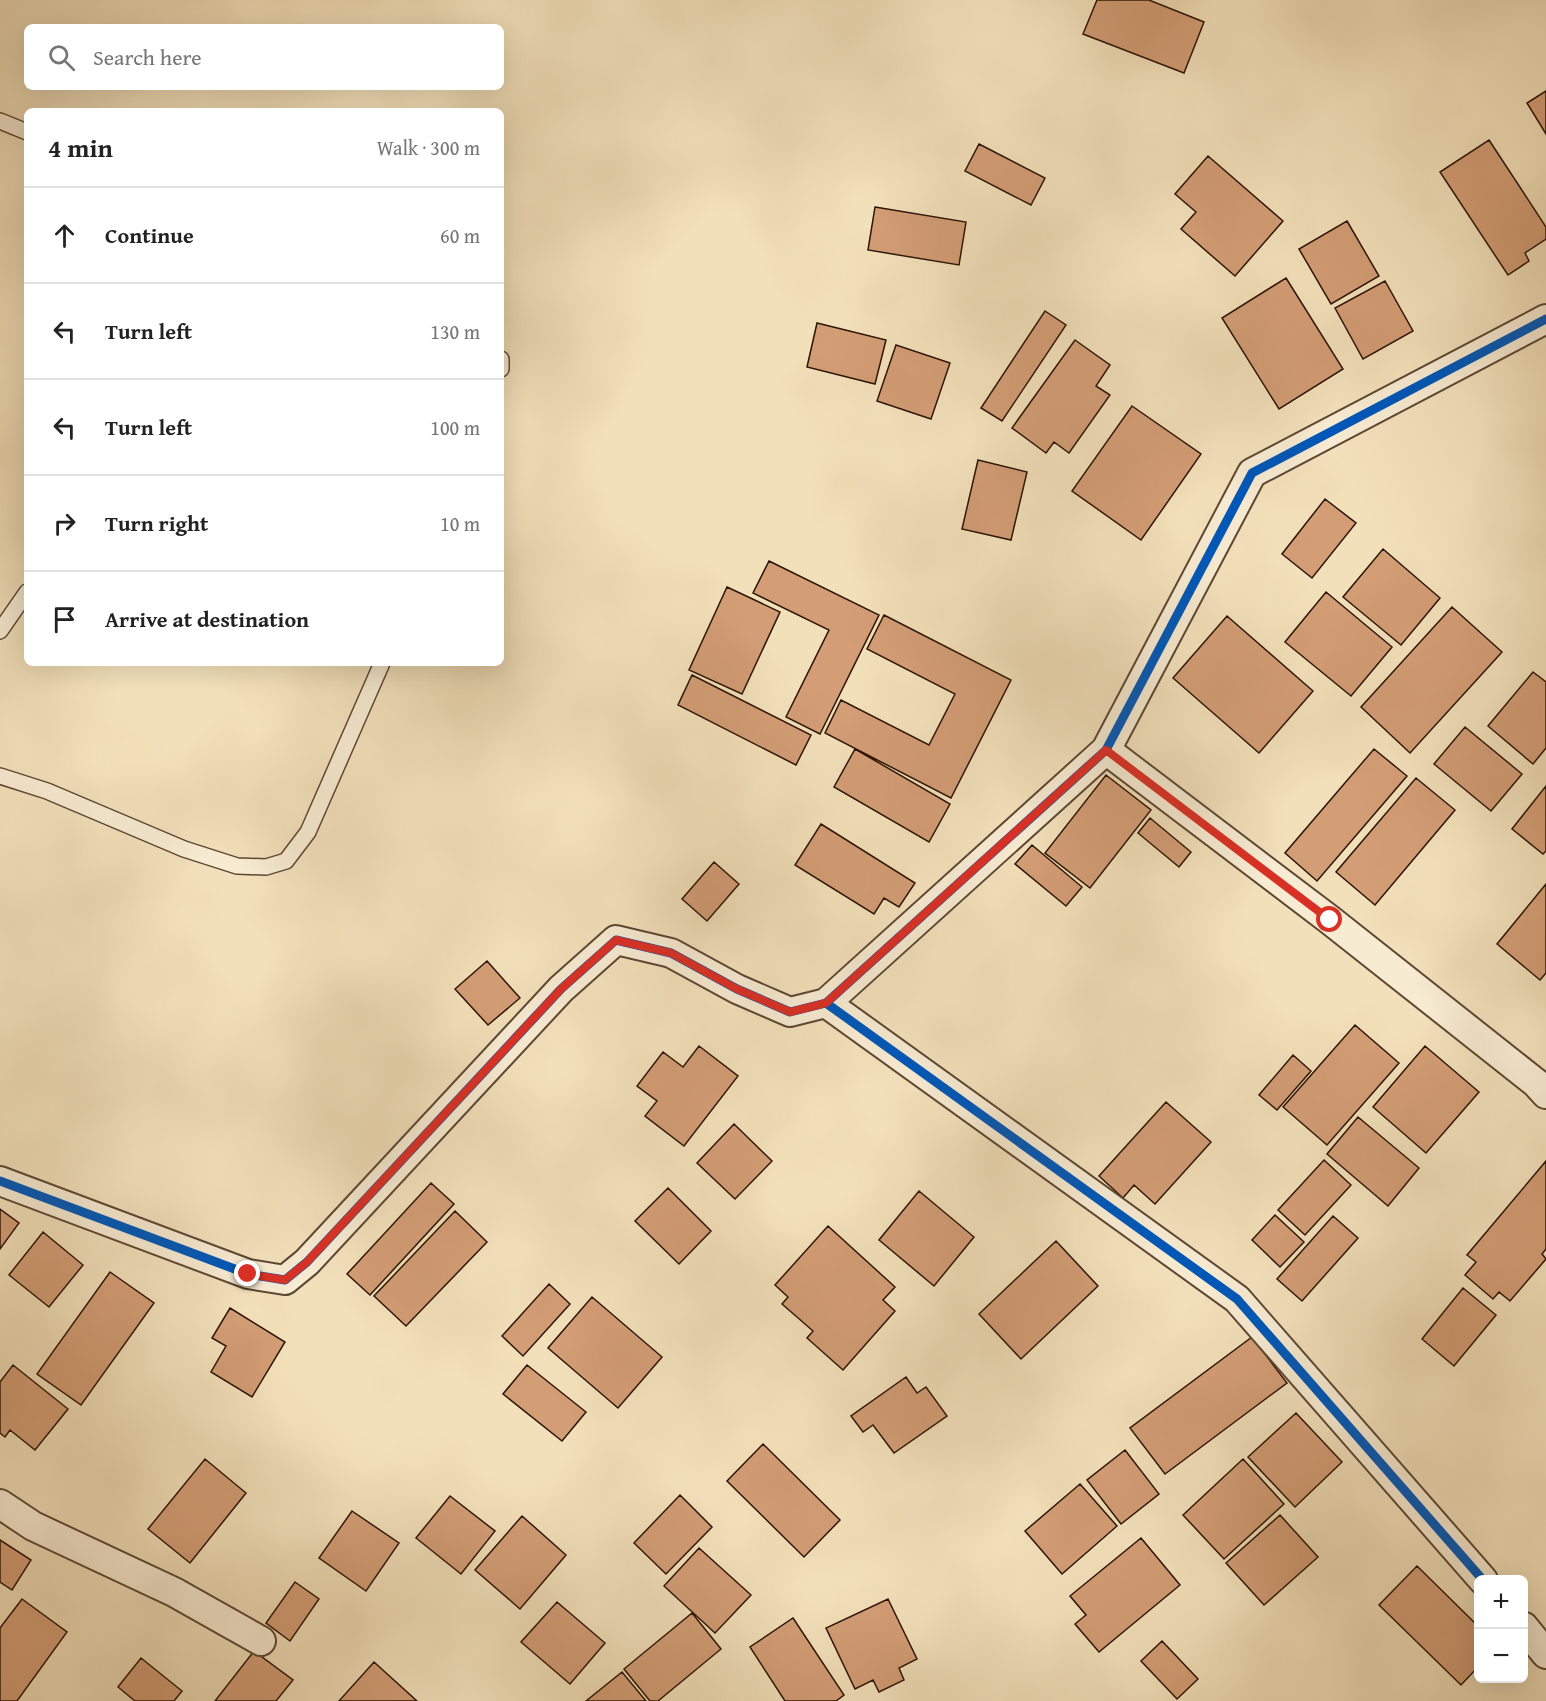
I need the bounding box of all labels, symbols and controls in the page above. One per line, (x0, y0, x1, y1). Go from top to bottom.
search box (24, 24, 504, 90)
icon: search (45, 41, 78, 74)
text: Search here (93, 41, 202, 73)
text: 4 min (48, 128, 113, 167)
text: Walk · 300 m (377, 133, 480, 162)
icon: ahead (48, 219, 81, 252)
text: Continue (105, 219, 194, 251)
text: 60 m (440, 221, 480, 250)
icon: left (48, 315, 81, 348)
text: Turn left (105, 315, 192, 347)
text: 130 m (430, 317, 480, 346)
icon: left (48, 411, 81, 444)
text: Turn left (105, 411, 192, 443)
text: 100 m (430, 413, 480, 442)
icon: right (48, 507, 81, 540)
text: Turn right (105, 507, 208, 539)
text: 10 m (440, 509, 480, 538)
icon: arrive (48, 603, 81, 636)
text: Arrive at destination (105, 603, 309, 635)
route start (1316, 906, 1342, 932)
route end (234, 1260, 260, 1286)
map controls (1474, 1575, 1528, 1683)
button: + (1474, 1575, 1528, 1629)
button: − (1474, 1629, 1528, 1683)

